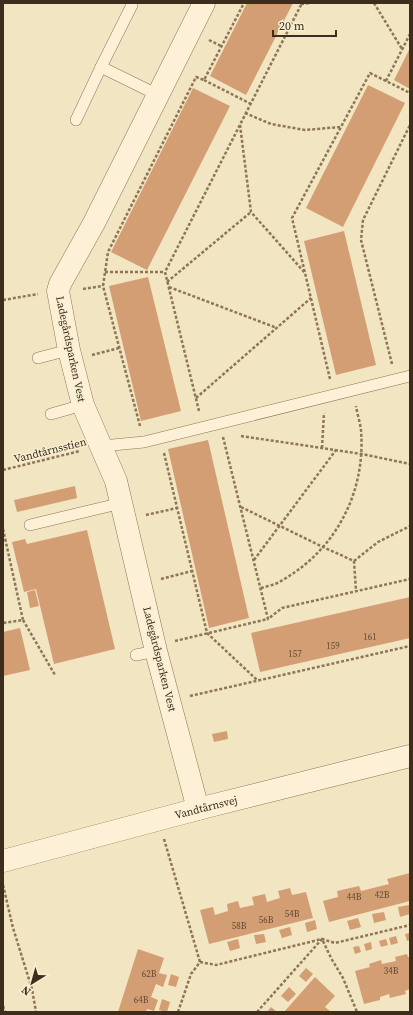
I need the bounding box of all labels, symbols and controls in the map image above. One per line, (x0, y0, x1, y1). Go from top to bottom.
scale bar (273, 12, 336, 38)
text: 20 m (279, 18, 305, 34)
street label: Ladegårdsparken Vest (52, 295, 89, 404)
street label: Vandtårnsstien (12, 434, 88, 467)
street label: Ladegårdsparken Vest (139, 605, 180, 714)
house number: 161 (363, 631, 377, 643)
house number: 159 (326, 640, 340, 652)
house number: 157 (288, 648, 302, 660)
street label: Vandtårnsvej (173, 792, 239, 823)
house number: 42B (375, 889, 390, 901)
house number: 44B (347, 891, 362, 903)
house number: 54B (285, 908, 300, 920)
house number: 56B (259, 914, 274, 926)
house number: 58B (232, 920, 247, 932)
north arrow (12, 963, 52, 1003)
house number: 34B (384, 965, 399, 977)
house number: 62B (142, 968, 157, 980)
text: N (19, 982, 34, 999)
house number: 64B (134, 994, 149, 1006)

